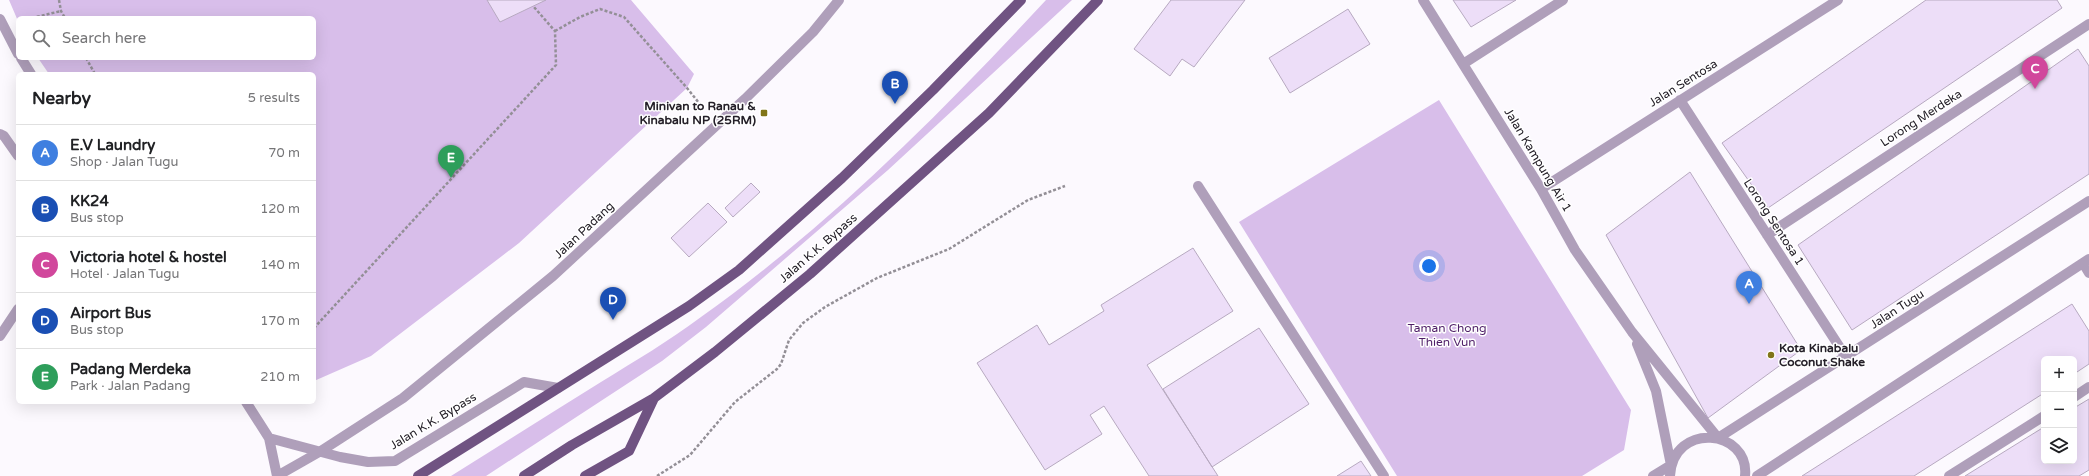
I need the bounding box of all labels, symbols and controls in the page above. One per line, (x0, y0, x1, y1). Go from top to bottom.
search box (16, 16, 316, 60)
icon: search (30, 27, 52, 49)
text: Search here (62, 29, 146, 47)
street label: Jalan Sentosa (1646, 56, 1720, 110)
pin: C (2022, 56, 2048, 89)
pin: B (882, 71, 908, 104)
street label: Lorong Merdeka (1878, 87, 1964, 149)
text: Nearby (32, 88, 91, 109)
text: 5 results (248, 90, 300, 106)
place label: Minivan to Ranau & Kinabalu NP (25RM) (639, 99, 756, 127)
street label: Jalan Kampung Air 1 (1502, 106, 1574, 214)
marker: Minivan to Ranau & Kinabalu NP (25RM) (759, 108, 769, 118)
text: E.V Laundry (70, 136, 155, 154)
text: A (40, 145, 50, 161)
text: 70 m (268, 145, 300, 161)
pin: E (438, 145, 464, 178)
text: Shop · Jalan Tugu (70, 154, 178, 170)
street label: Lorong Sentosa 1 (1741, 176, 1807, 268)
text: KK24 (70, 192, 109, 210)
street label: Jalan Padang (551, 199, 617, 261)
text: B (40, 201, 50, 217)
text: 120 m (260, 201, 300, 217)
text: Bus stop (70, 210, 124, 226)
street label: Jalan K.K. Bypass (776, 210, 860, 286)
text: Victoria hotel & hostel (70, 248, 227, 266)
your location (1419, 256, 1439, 276)
text: C (40, 257, 50, 273)
text: 140 m (260, 257, 300, 273)
text: Hotel · Jalan Tugu (70, 266, 179, 282)
pin: A (1736, 271, 1762, 304)
street label: Jalan Tugu (1867, 286, 1927, 332)
pin: D (600, 287, 626, 320)
text: Airport Bus (70, 304, 151, 322)
text: D (40, 313, 50, 329)
text: 170 m (260, 313, 300, 329)
park label: Taman Chong Thien Vun (1407, 321, 1487, 349)
text: Bus stop (70, 322, 124, 338)
place label: Kota Kinabalu Coconut Shake (1779, 341, 1865, 369)
marker: Kota Kinabalu Coconut Shake (1766, 350, 1776, 360)
map controls (2041, 356, 2077, 464)
button: + (2041, 356, 2077, 392)
text: Padang Merdeka (70, 360, 191, 378)
text: E (41, 369, 49, 385)
text: 210 m (260, 369, 300, 385)
text: Park · Jalan Padang (70, 378, 190, 394)
street label: Jalan K.K. Bypass (387, 390, 479, 452)
button: − (2041, 392, 2077, 428)
button: layers (2041, 428, 2077, 464)

